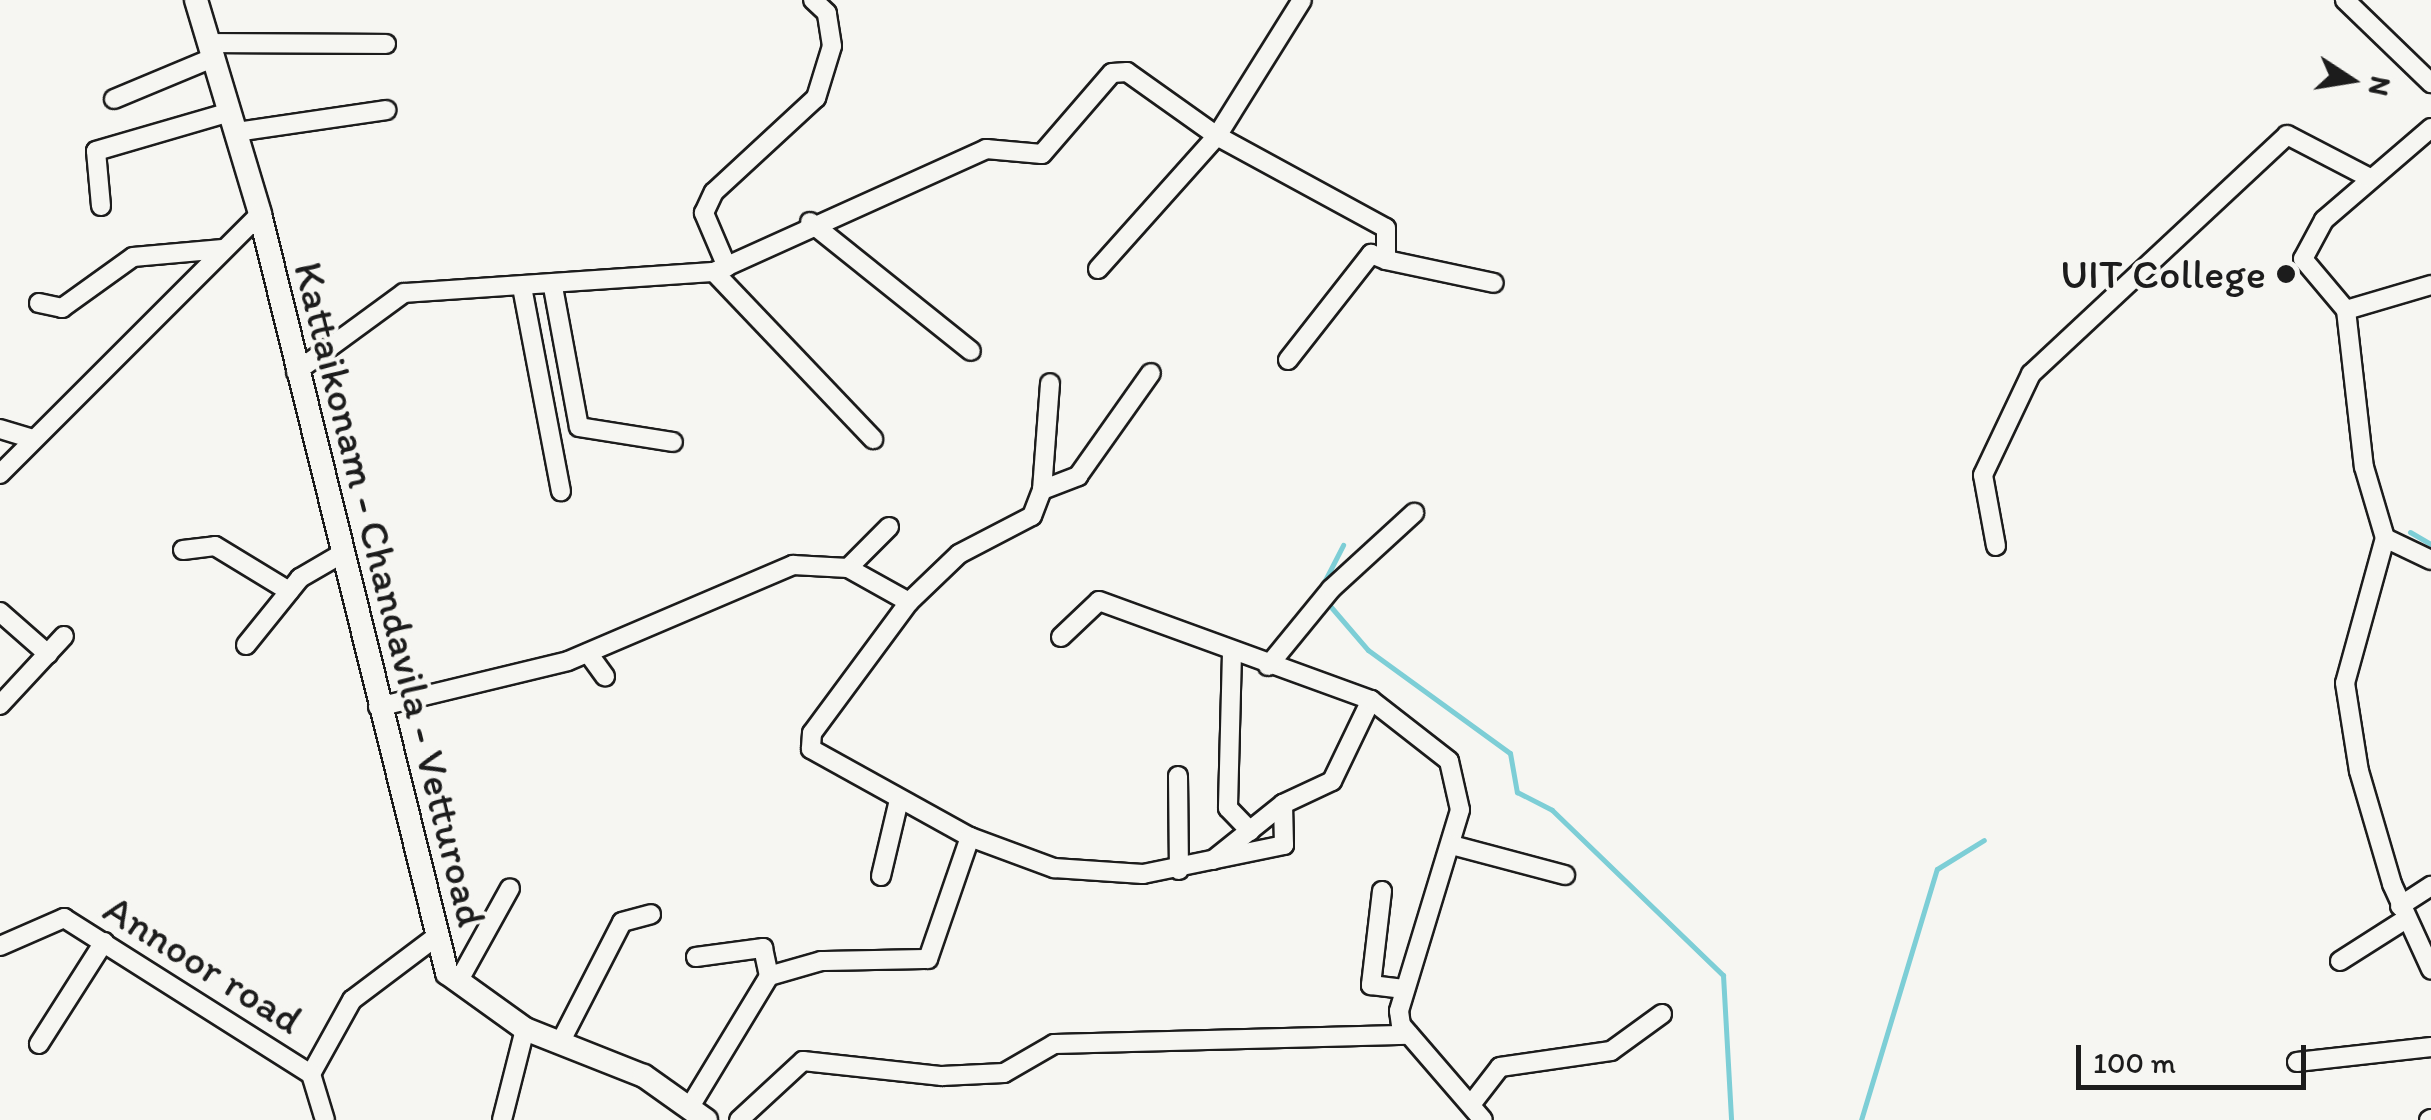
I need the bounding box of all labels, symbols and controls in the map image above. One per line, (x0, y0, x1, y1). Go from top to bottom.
north arrow (2301, 30, 2401, 130)
text: N (2362, 73, 2399, 99)
place label: UIT College (2060, 249, 2266, 299)
street label: Kattaikonam - Chandavila - Vetturoad (283, 257, 497, 931)
marker: UIT College (2275, 263, 2297, 285)
street label: Annoor road (95, 883, 311, 1045)
scale bar (2081, 1025, 2311, 1087)
text: 100 m (2093, 1044, 2176, 1081)

